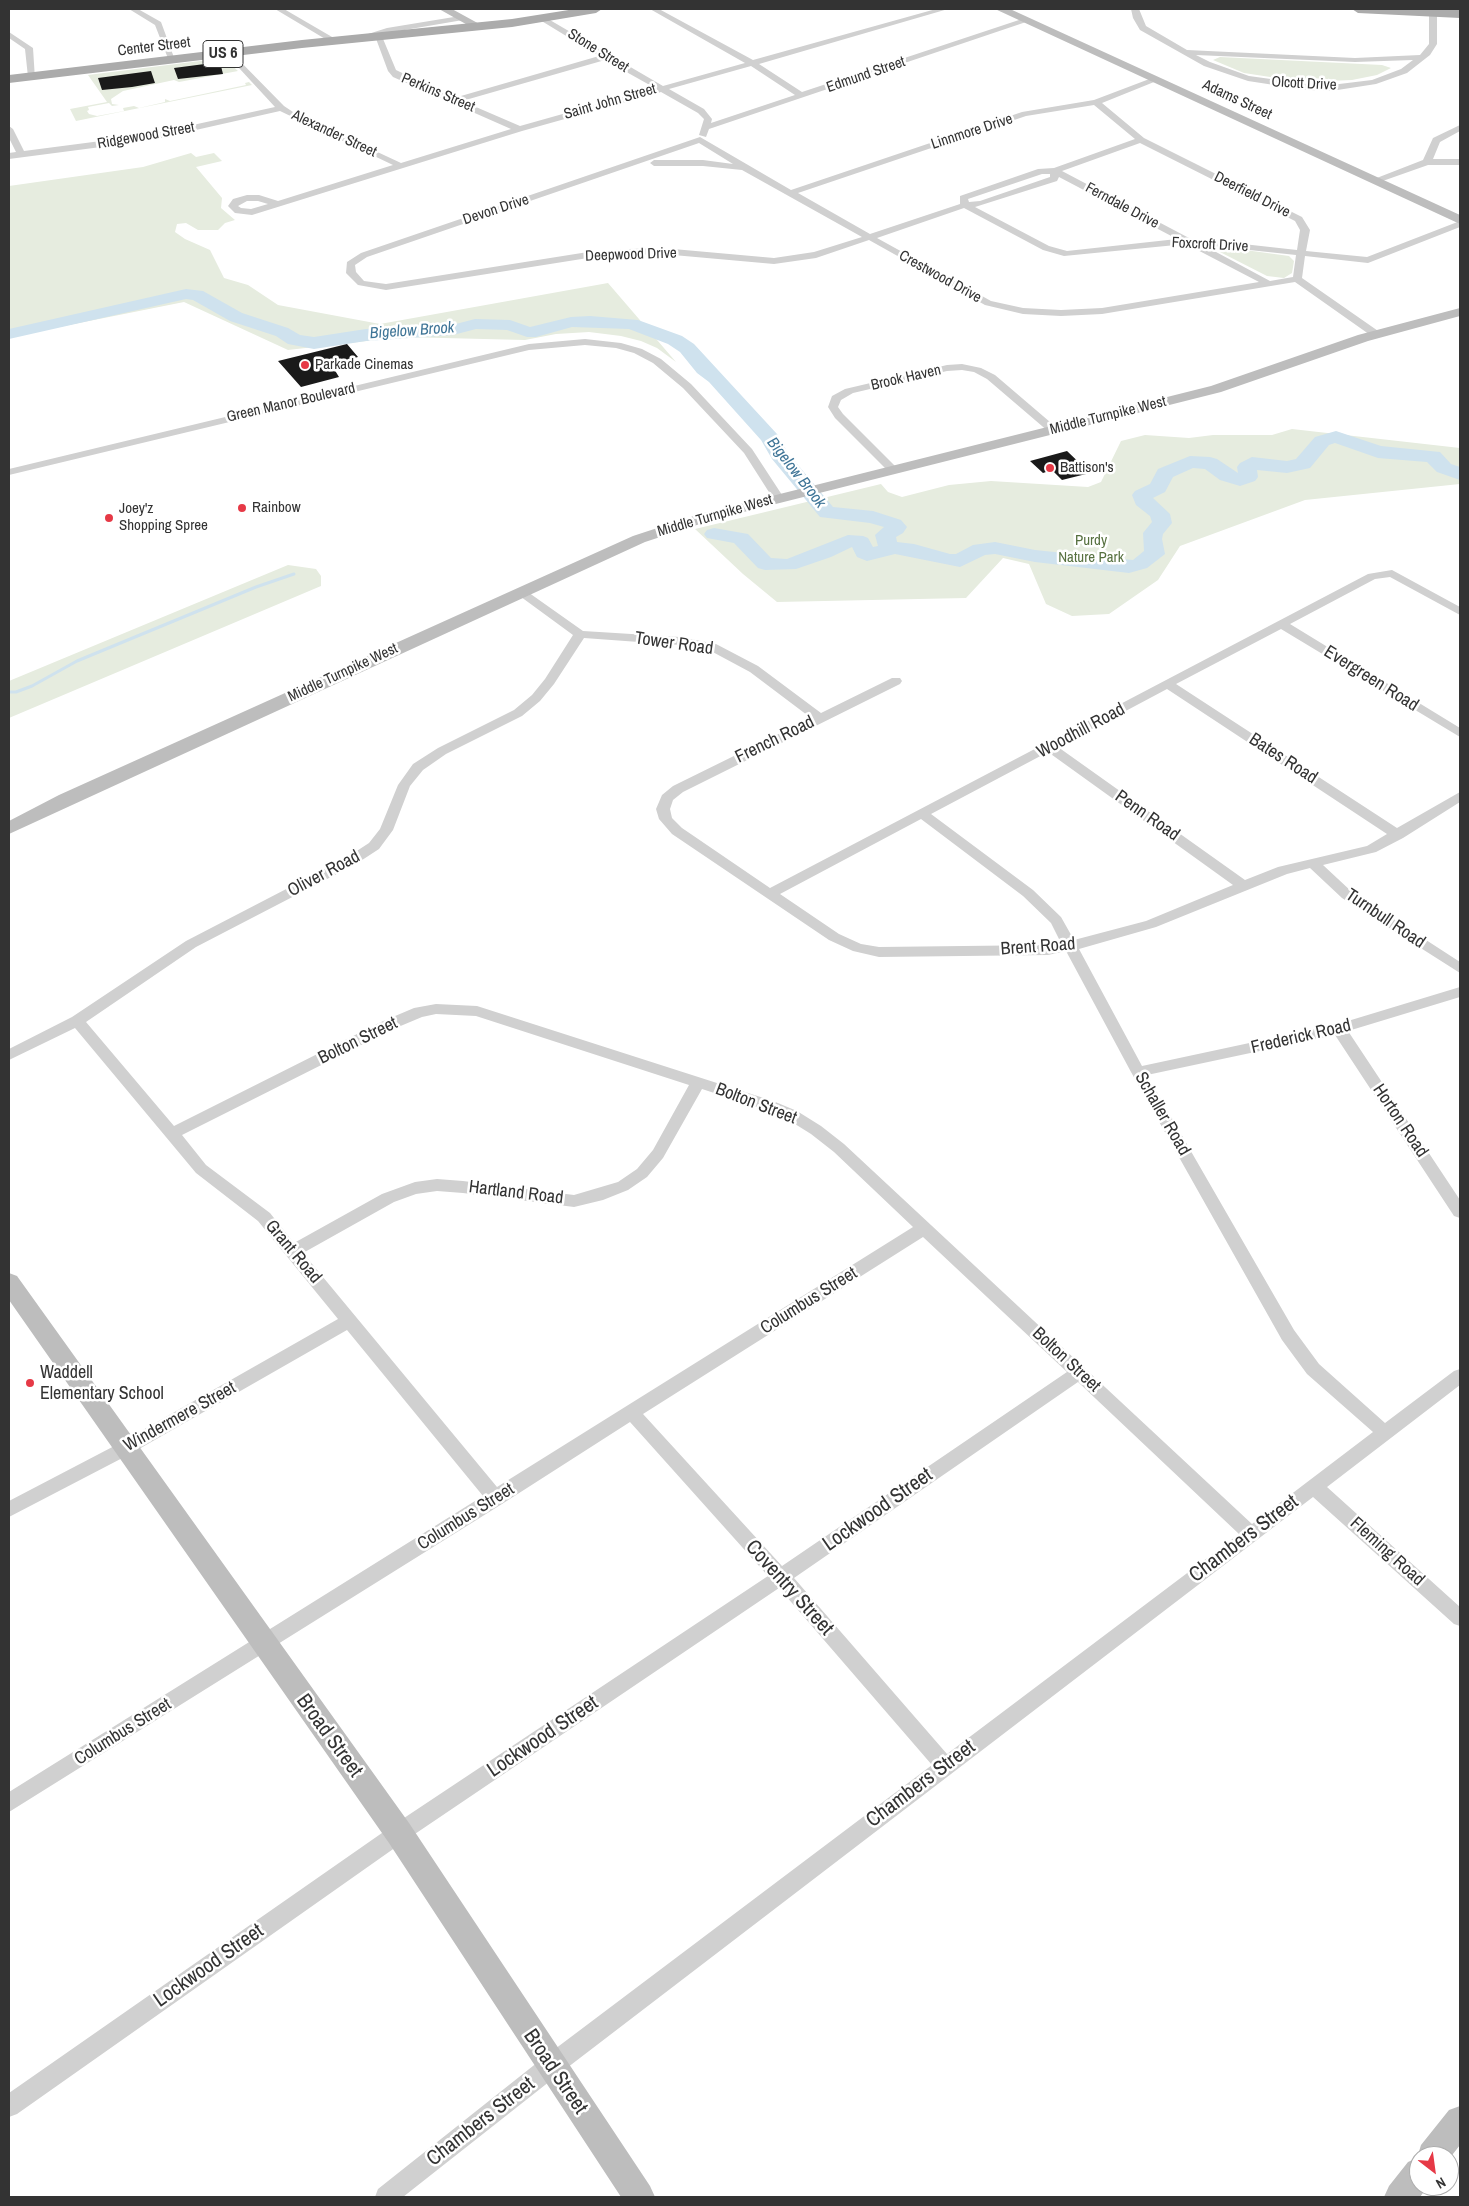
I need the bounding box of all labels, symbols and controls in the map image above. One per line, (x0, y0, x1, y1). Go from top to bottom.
street label: Stone Street (564, 25, 632, 77)
street label: Center Street (117, 34, 191, 60)
road number: US 6 (203, 41, 243, 68)
street label: Edmund Street (824, 53, 908, 97)
street label: Perkins Street (399, 69, 477, 117)
street label: Olcott Drive (1271, 73, 1337, 95)
street label: Adams Street (1199, 76, 1275, 124)
street label: Saint John Street (562, 80, 658, 124)
street label: Alexander Street (289, 106, 379, 162)
street label: Linnmore Drive (929, 110, 1015, 154)
street label: Ridgewood Street (96, 119, 196, 153)
street label: Deerfield Drive (1211, 168, 1293, 222)
street label: Ferndale Drive (1082, 179, 1162, 233)
street label: Devon Drive (461, 191, 531, 229)
street label: Foxcroft Drive (1171, 234, 1249, 256)
street label: Deepwood Drive (585, 244, 677, 266)
street label: Crestwood Drive (896, 247, 984, 307)
water label: Bigelow Brook (369, 318, 455, 344)
place label: Parkade Cinemas (315, 356, 413, 374)
marker: Parkade Cinemas (299, 359, 311, 371)
street label: Brook Haven (869, 361, 943, 395)
street label: Green Manor Boulevard (225, 379, 357, 427)
street label: Middle Turnpike West (1048, 393, 1168, 439)
water label: Bigelow Brook (762, 434, 830, 512)
place label: Battison's (1060, 459, 1114, 477)
marker: Battison's (1044, 462, 1056, 474)
street label: Middle Turnpike West (655, 491, 775, 541)
place label: Rainbow (252, 499, 301, 517)
place label: Joey'z Shopping Spree (119, 500, 208, 535)
marker: Rainbow (236, 502, 248, 514)
marker: Joey'z Shopping Spree (103, 512, 115, 524)
park label: Purdy Nature Park (1058, 532, 1124, 567)
street label: Tower Road (634, 628, 714, 660)
street label: Middle Turnpike West (285, 640, 401, 706)
street label: Evergreen Road (1320, 641, 1422, 717)
street label: Woodhill Road (1033, 699, 1129, 763)
street label: French Road (732, 712, 818, 768)
street label: Bates Road (1245, 729, 1321, 789)
street label: Penn Road (1111, 786, 1183, 846)
street label: Oliver Road (284, 846, 364, 902)
street label: Turnbull Road (1341, 884, 1429, 954)
street label: Brent Road (1000, 934, 1076, 960)
street label: Bolton Street (315, 1013, 401, 1069)
street label: Frederick Road (1249, 1015, 1353, 1059)
street label: Schaller Road (1129, 1068, 1195, 1160)
street label: Bolton Street (712, 1079, 800, 1129)
street label: Horton Road (1368, 1080, 1432, 1162)
street label: Hartland Road (467, 1176, 565, 1210)
street label: Grant Road (260, 1216, 326, 1288)
street label: Columbus Street (757, 1263, 861, 1339)
street label: Bolton Street (1027, 1323, 1105, 1397)
place label: Waddell Elementary School (40, 1362, 164, 1405)
marker: Waddell Elementary School (24, 1377, 36, 1389)
street label: Windermere Street (120, 1377, 240, 1457)
street label: Lockwood Street (818, 1463, 938, 1557)
street label: Columbus Street (414, 1479, 518, 1555)
street label: Chambers Street (1184, 1490, 1304, 1588)
street label: Fleming Road (1345, 1513, 1429, 1591)
street label: Coventry Street (740, 1535, 838, 1641)
street label: Broad Street (290, 1689, 368, 1783)
street label: Lockwood Street (483, 1691, 603, 1783)
street label: Columbus Street (71, 1694, 175, 1770)
street label: Chambers Street (861, 1735, 981, 1833)
street label: Lockwood Street (149, 1919, 269, 2013)
street label: Broad Street (518, 2025, 592, 2119)
street label: Chambers Street (422, 2072, 540, 2172)
north arrow (1409, 2146, 1459, 2196)
text: N (1433, 2173, 1449, 2193)

